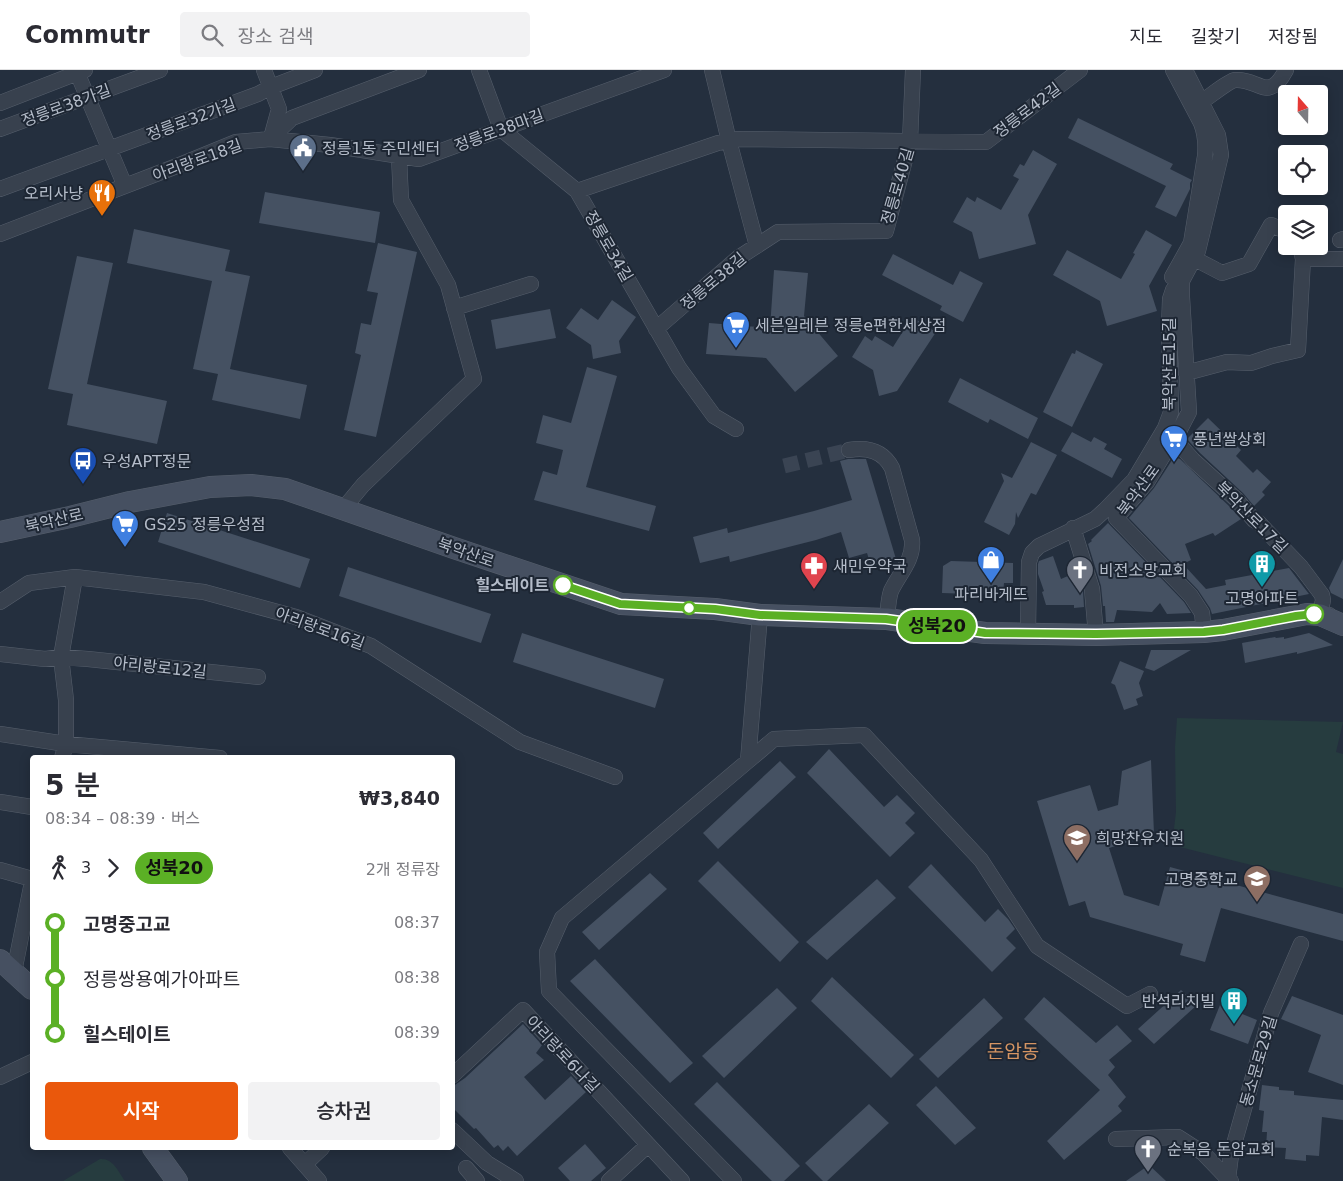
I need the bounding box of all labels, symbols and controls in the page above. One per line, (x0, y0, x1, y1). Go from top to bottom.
search box (180, 12, 530, 57)
text: Commutr (25, 21, 150, 49)
icon: search (198, 21, 226, 49)
text: 장소 검색 (238, 25, 313, 47)
text: 지도 (1130, 26, 1163, 47)
text: 길찾기 (1191, 26, 1240, 47)
text: 저장됨 (1268, 26, 1318, 47)
street label: 정릉로42길 (990, 79, 1065, 142)
street label: 정릉로38가길 (19, 80, 114, 130)
north arrow (1278, 85, 1328, 135)
map controls (1278, 85, 1328, 255)
street label: 정릉로32가길 (144, 94, 239, 144)
street label: 정릉로38마길 (452, 105, 547, 155)
public building icon: 정릉1동 주민센터 (288, 133, 318, 172)
street label: 아리랑로18길 (150, 135, 245, 185)
place label: 정릉1동 주민센터 (322, 139, 440, 158)
street label: 정릉로40길 (877, 145, 918, 227)
button: locate (1278, 145, 1328, 195)
restaurant icon: 오리사냥 (87, 178, 117, 217)
place label: 오리사냥 (24, 184, 83, 203)
button: layers (1278, 205, 1328, 255)
street label: 정릉로34길 (581, 207, 637, 285)
street label: 정릉로38길 (677, 249, 750, 314)
supermarket icon: 세븐일레븐 정릉e편한세상점 (721, 310, 751, 349)
place label: 세븐일레븐 정릉e편한세상점 (755, 316, 947, 335)
street label: 북악산로15길 (1160, 317, 1179, 411)
supermarket icon: 풍년쌀상회 (1159, 424, 1189, 463)
place label: 풍년쌀상회 (1193, 430, 1267, 449)
bus stop icon: 우성APT정문 (68, 446, 98, 485)
place label: 우성APT정문 (102, 452, 192, 471)
street label: 북악산로 (1113, 461, 1164, 520)
street label: 북악산로17길 (1212, 477, 1292, 557)
street label: 북악산로 (23, 505, 85, 536)
supermarket icon: GS25 정릉우성점 (110, 509, 140, 548)
place label: GS25 정릉우성점 (144, 515, 266, 534)
street label: 북악산로 (435, 534, 497, 571)
shop icon: 파리바게뜨 (976, 545, 1006, 584)
building icon: 고명아파트 (1247, 549, 1277, 588)
pharmacy icon: 새민우약국 (799, 551, 829, 590)
church icon: 비전소망교회 (1065, 555, 1095, 594)
place label: 새민우약국 (833, 557, 907, 576)
place label: 비전소망교회 (1099, 561, 1187, 580)
marker: 힐스테이트 (553, 575, 573, 595)
place label: 힐스테이트 (475, 576, 549, 595)
place label: 파리바게뜨 (954, 585, 1028, 604)
place label: 고명아파트 (1225, 589, 1299, 608)
unlabelled marker (682, 601, 696, 615)
street label: 아리랑로16길 (272, 603, 367, 653)
unlabelled marker (1304, 604, 1324, 624)
line badge: 성북20 (902, 610, 972, 642)
text: 성북20 (908, 615, 966, 636)
street label: 아리랑로12길 (112, 653, 208, 682)
text: 5 분 (45, 769, 100, 802)
text: ₩3,840 (359, 787, 440, 809)
text: 08:34 – 08:39 · 버스 (45, 809, 200, 828)
school or university icon: 희망찬유치원 (1062, 823, 1092, 862)
place label: 희망찬유치원 (1096, 829, 1184, 848)
icon: walk (45, 854, 73, 882)
icon: forward (99, 854, 127, 882)
text: 성북20 (145, 857, 203, 878)
text: 3 (81, 858, 91, 877)
text: 2개 정류장 (366, 860, 440, 879)
school or university icon: 고명중학교 (1242, 864, 1272, 903)
place label: 고명중학교 (1164, 870, 1238, 889)
text: 고명중고교 (83, 913, 170, 935)
text: 08:37 (394, 913, 440, 932)
text: 정릉쌍용예가아파트 (83, 968, 240, 990)
text: 08:38 (394, 968, 440, 987)
building icon: 반석리치빌 (1219, 986, 1249, 1025)
place label: 반석리치빌 (1141, 992, 1215, 1011)
street label: 아리랑로6나길 (522, 1012, 603, 1097)
street label: 동소문로29길 (1236, 1013, 1281, 1109)
text: 힐스테이트 (83, 1023, 170, 1045)
text: 08:39 (394, 1023, 440, 1042)
district label: 돈암동 (987, 1040, 1039, 1062)
button: 시작 (45, 1082, 238, 1140)
button: 승차권 (248, 1082, 440, 1140)
church icon: 순복음 돈암교회 (1133, 1134, 1163, 1173)
place label: 순복음 돈암교회 (1167, 1140, 1275, 1159)

